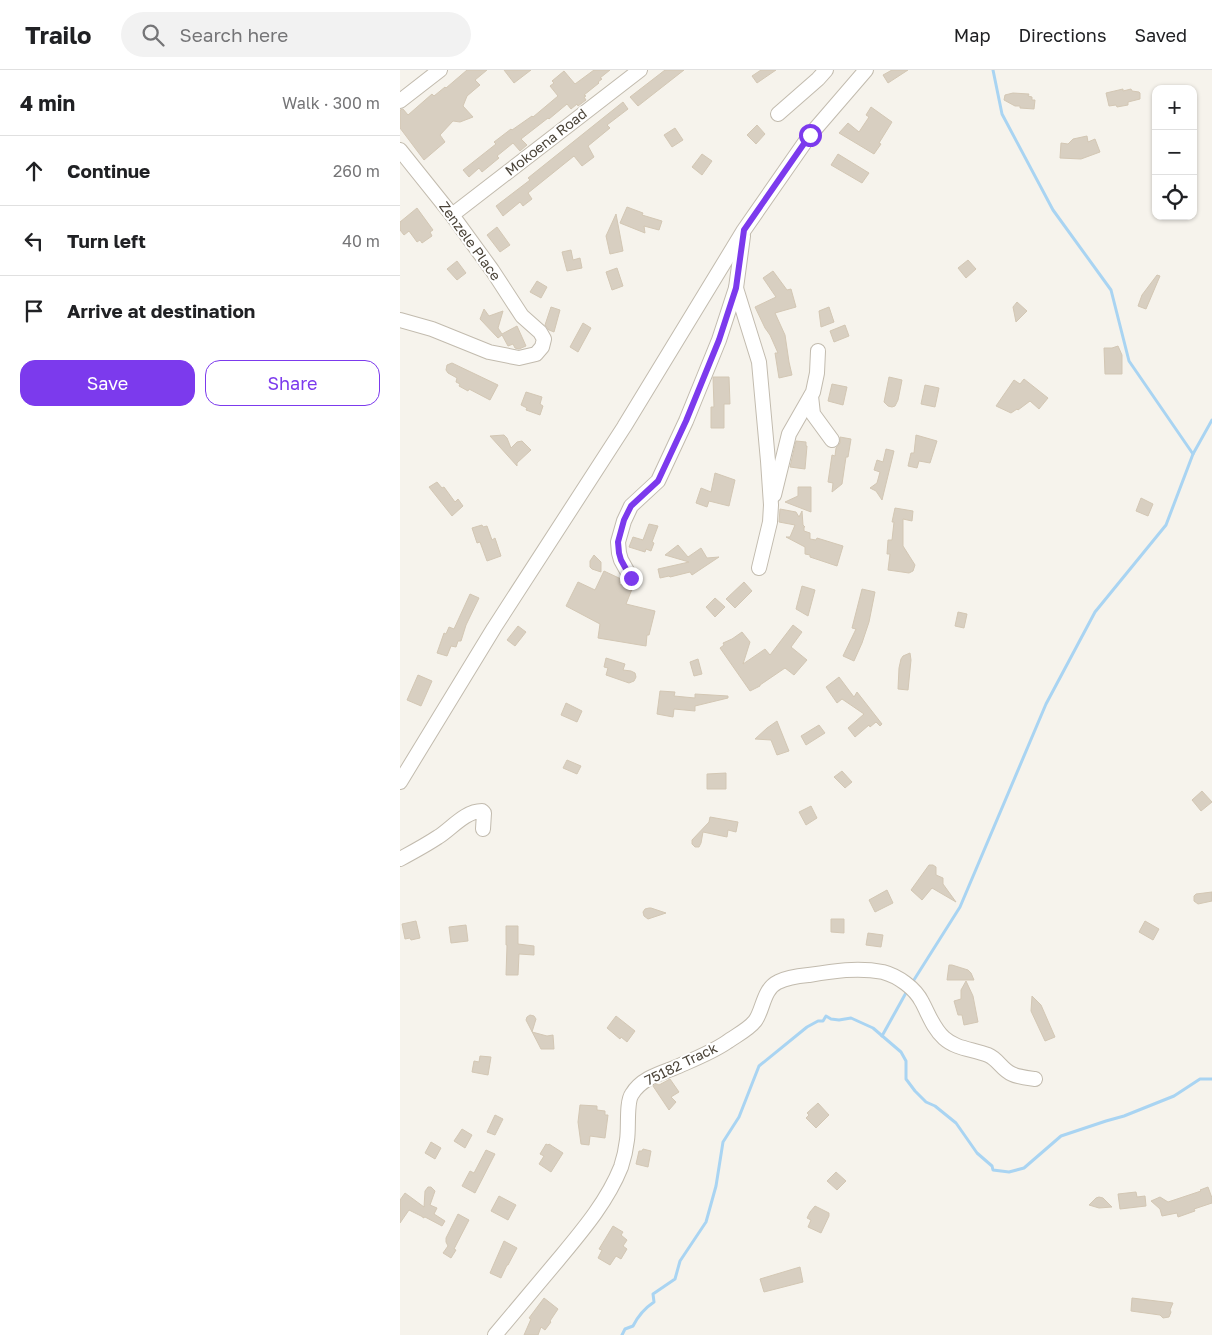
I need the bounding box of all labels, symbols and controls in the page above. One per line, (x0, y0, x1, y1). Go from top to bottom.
search box (121, 12, 471, 57)
text: Trailo (25, 20, 91, 49)
icon: search (139, 21, 167, 49)
text: Search here (179, 23, 288, 46)
text: Map (954, 24, 990, 46)
text: Directions (1018, 24, 1106, 46)
text: Saved (1134, 24, 1187, 46)
map controls (1152, 85, 1197, 220)
button: + (1152, 85, 1197, 130)
text: 4 min (20, 90, 75, 116)
text: Walk · 300 m (282, 93, 380, 113)
street label: Mokoena Road (501, 104, 590, 179)
route start (799, 124, 822, 147)
button: − (1152, 130, 1197, 175)
icon: ahead (20, 157, 48, 185)
text: Continue (67, 159, 150, 182)
text: 260 m (333, 161, 380, 181)
button: locate (1152, 175, 1197, 220)
street label: Zenzele Place (436, 198, 505, 283)
icon: left (20, 227, 48, 255)
text: Turn left (67, 229, 146, 252)
text: 40 m (342, 231, 380, 251)
icon: arrive (20, 297, 48, 325)
text: Arrive at destination (67, 299, 255, 322)
button: Save (20, 360, 195, 406)
button: Share (205, 360, 380, 406)
route end (620, 567, 643, 590)
street label: 75182 Track (642, 1039, 720, 1088)

